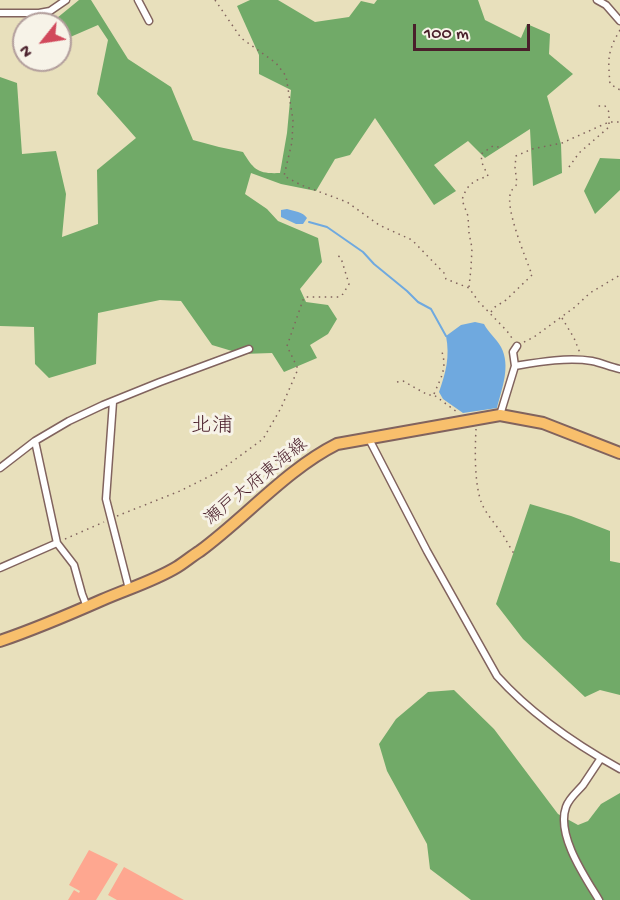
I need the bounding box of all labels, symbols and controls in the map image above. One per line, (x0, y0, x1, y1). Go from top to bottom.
north arrow (12, 12, 72, 72)
scale bar (416, 12, 533, 50)
text: 100 m (424, 24, 469, 45)
text: N (17, 41, 39, 60)
district label: 北浦 (191, 415, 233, 441)
street label: 瀬戸大府東海線 (201, 435, 313, 531)

